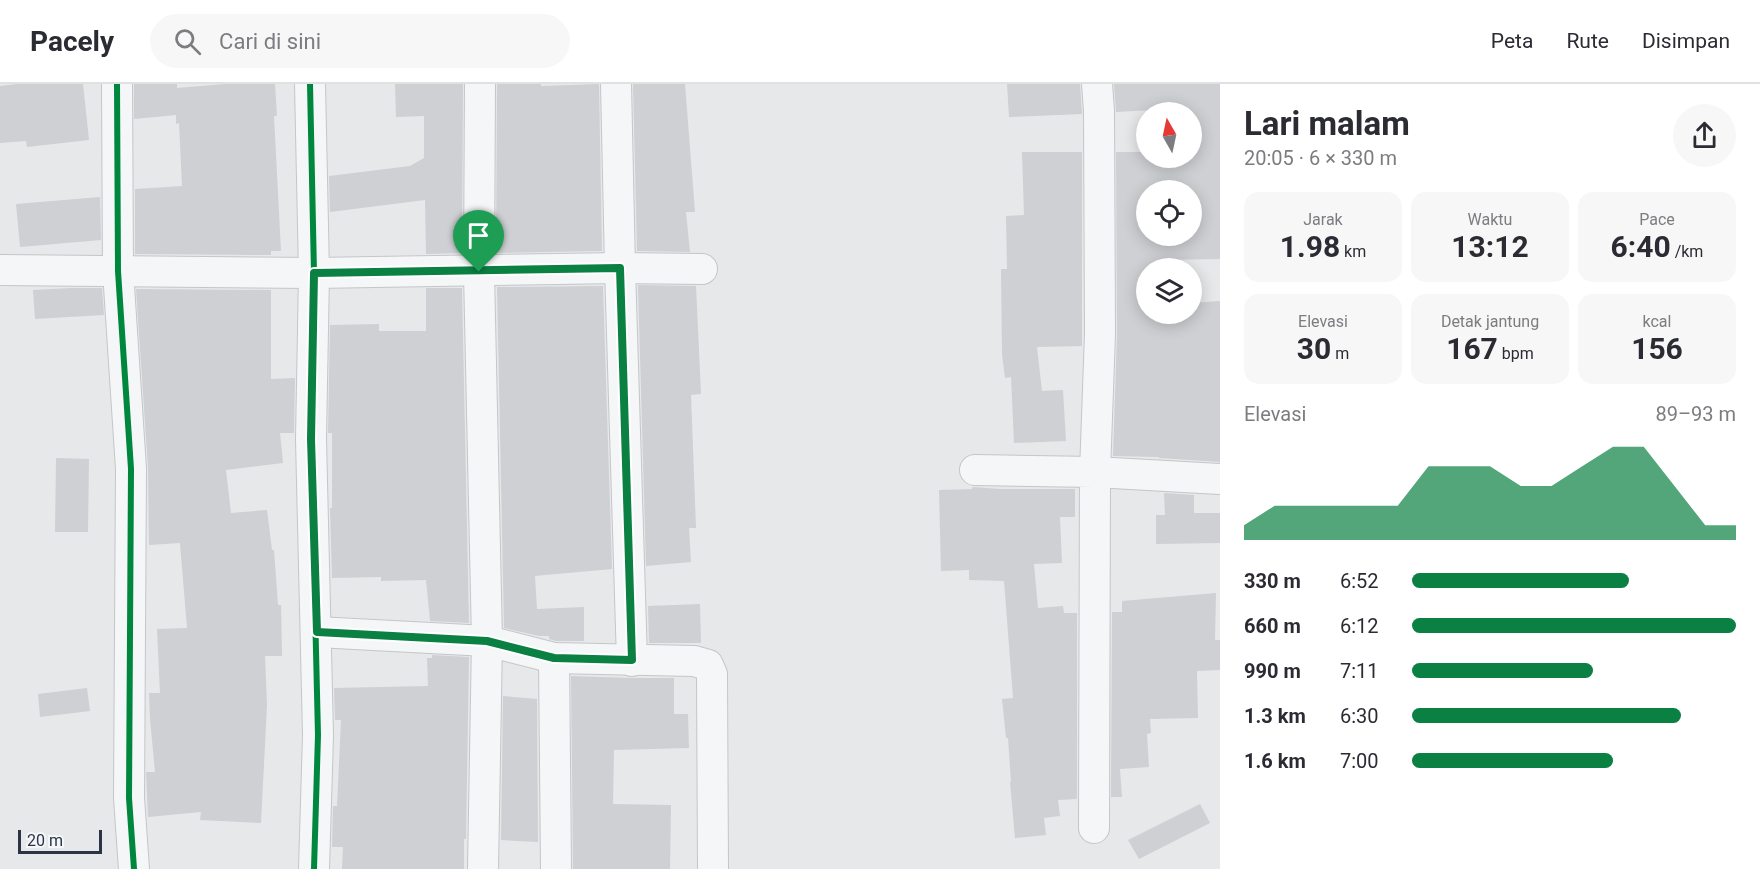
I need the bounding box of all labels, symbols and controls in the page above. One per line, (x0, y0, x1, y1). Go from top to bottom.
search box (150, 14, 570, 68)
text: Pacely (30, 25, 114, 58)
icon: search (171, 25, 204, 58)
text: Cari di sini (219, 29, 321, 54)
text: Peta (1491, 29, 1533, 53)
text: Rute (1566, 29, 1609, 53)
text: Disimpan (1642, 29, 1730, 53)
north arrow (1136, 102, 1202, 168)
map controls (1136, 102, 1202, 324)
text: Lari malam (1244, 104, 1410, 143)
button: share (1673, 104, 1736, 167)
text: 20:05 · 6 × 330 m (1244, 146, 1397, 170)
button: locate (1136, 180, 1202, 246)
pin (453, 210, 504, 272)
text: Jarak (1303, 210, 1343, 229)
text: Waktu (1468, 210, 1512, 229)
text: Pace (1639, 210, 1675, 229)
icon: arrive (462, 219, 495, 252)
text: 1.98 (1280, 229, 1340, 264)
text: 13:12 (1451, 229, 1529, 264)
text: 6:40 (1611, 229, 1671, 264)
text: km (1340, 242, 1366, 261)
text: /km (1671, 242, 1703, 261)
button: layers (1136, 258, 1202, 324)
text: Elevasi (1298, 312, 1348, 331)
text: Detak jantung (1441, 312, 1539, 331)
text: kcal (1643, 312, 1671, 331)
text: 30 (1297, 331, 1331, 366)
text: 167 (1446, 331, 1498, 366)
text: 156 (1631, 331, 1683, 366)
text: m (1331, 344, 1349, 363)
text: bpm (1498, 344, 1534, 363)
text: Elevasi (1244, 402, 1306, 426)
text: 89–93 m (1655, 402, 1736, 426)
text: 330 m (1244, 569, 1301, 593)
text: 6:52 (1340, 569, 1379, 593)
text: 660 m (1244, 614, 1301, 638)
text: 6:12 (1340, 614, 1379, 638)
text: 990 m (1244, 659, 1301, 683)
text: 7:11 (1340, 659, 1379, 683)
text: 1.3 km (1244, 704, 1306, 728)
text: 6:30 (1340, 704, 1379, 728)
text: 1.6 km (1244, 749, 1306, 773)
text: 7:00 (1340, 749, 1379, 773)
scale bar (18, 827, 102, 854)
text: 20 m (27, 831, 63, 850)

